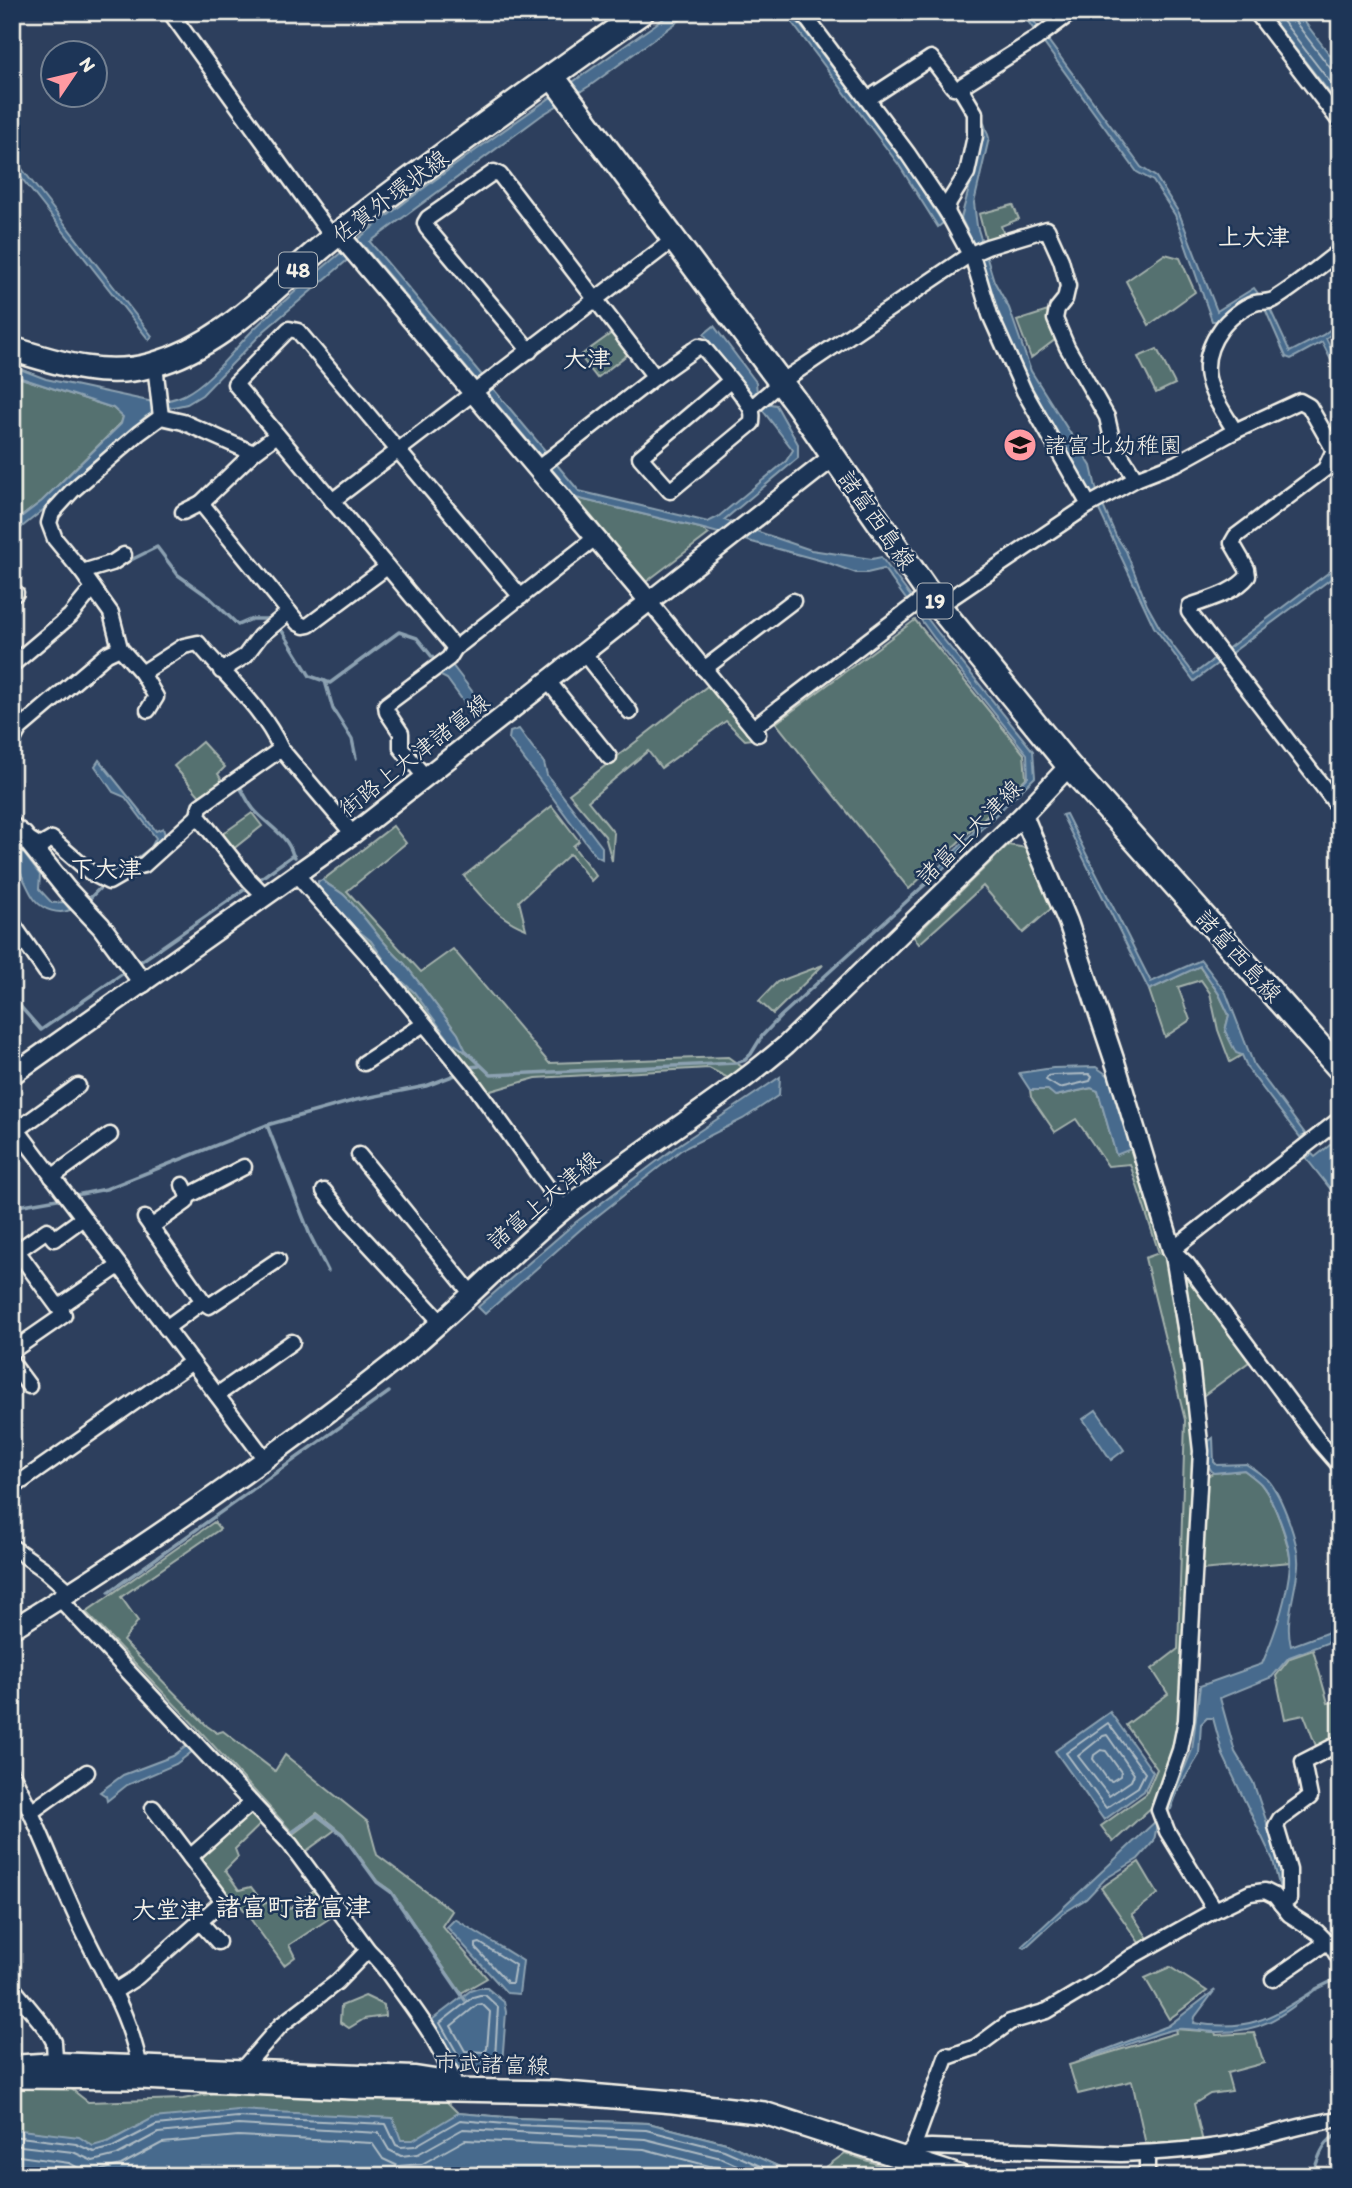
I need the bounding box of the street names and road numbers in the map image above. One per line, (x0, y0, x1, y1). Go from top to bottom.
street label: 佐賀外環状線 (326, 143, 454, 249)
road number: 48 (279, 252, 317, 288)
street label: 諸富西島線 (833, 465, 921, 575)
road number: 19 (918, 584, 953, 618)
street label: 街路上大津諸富線 (333, 687, 495, 823)
street label: 諸富上大津線 (910, 773, 1028, 891)
street label: 諸富西島線 (1190, 904, 1288, 1008)
street label: 諸富上大津線 (481, 1145, 605, 1255)
street label: 市武諸富線 (434, 2048, 550, 2080)

